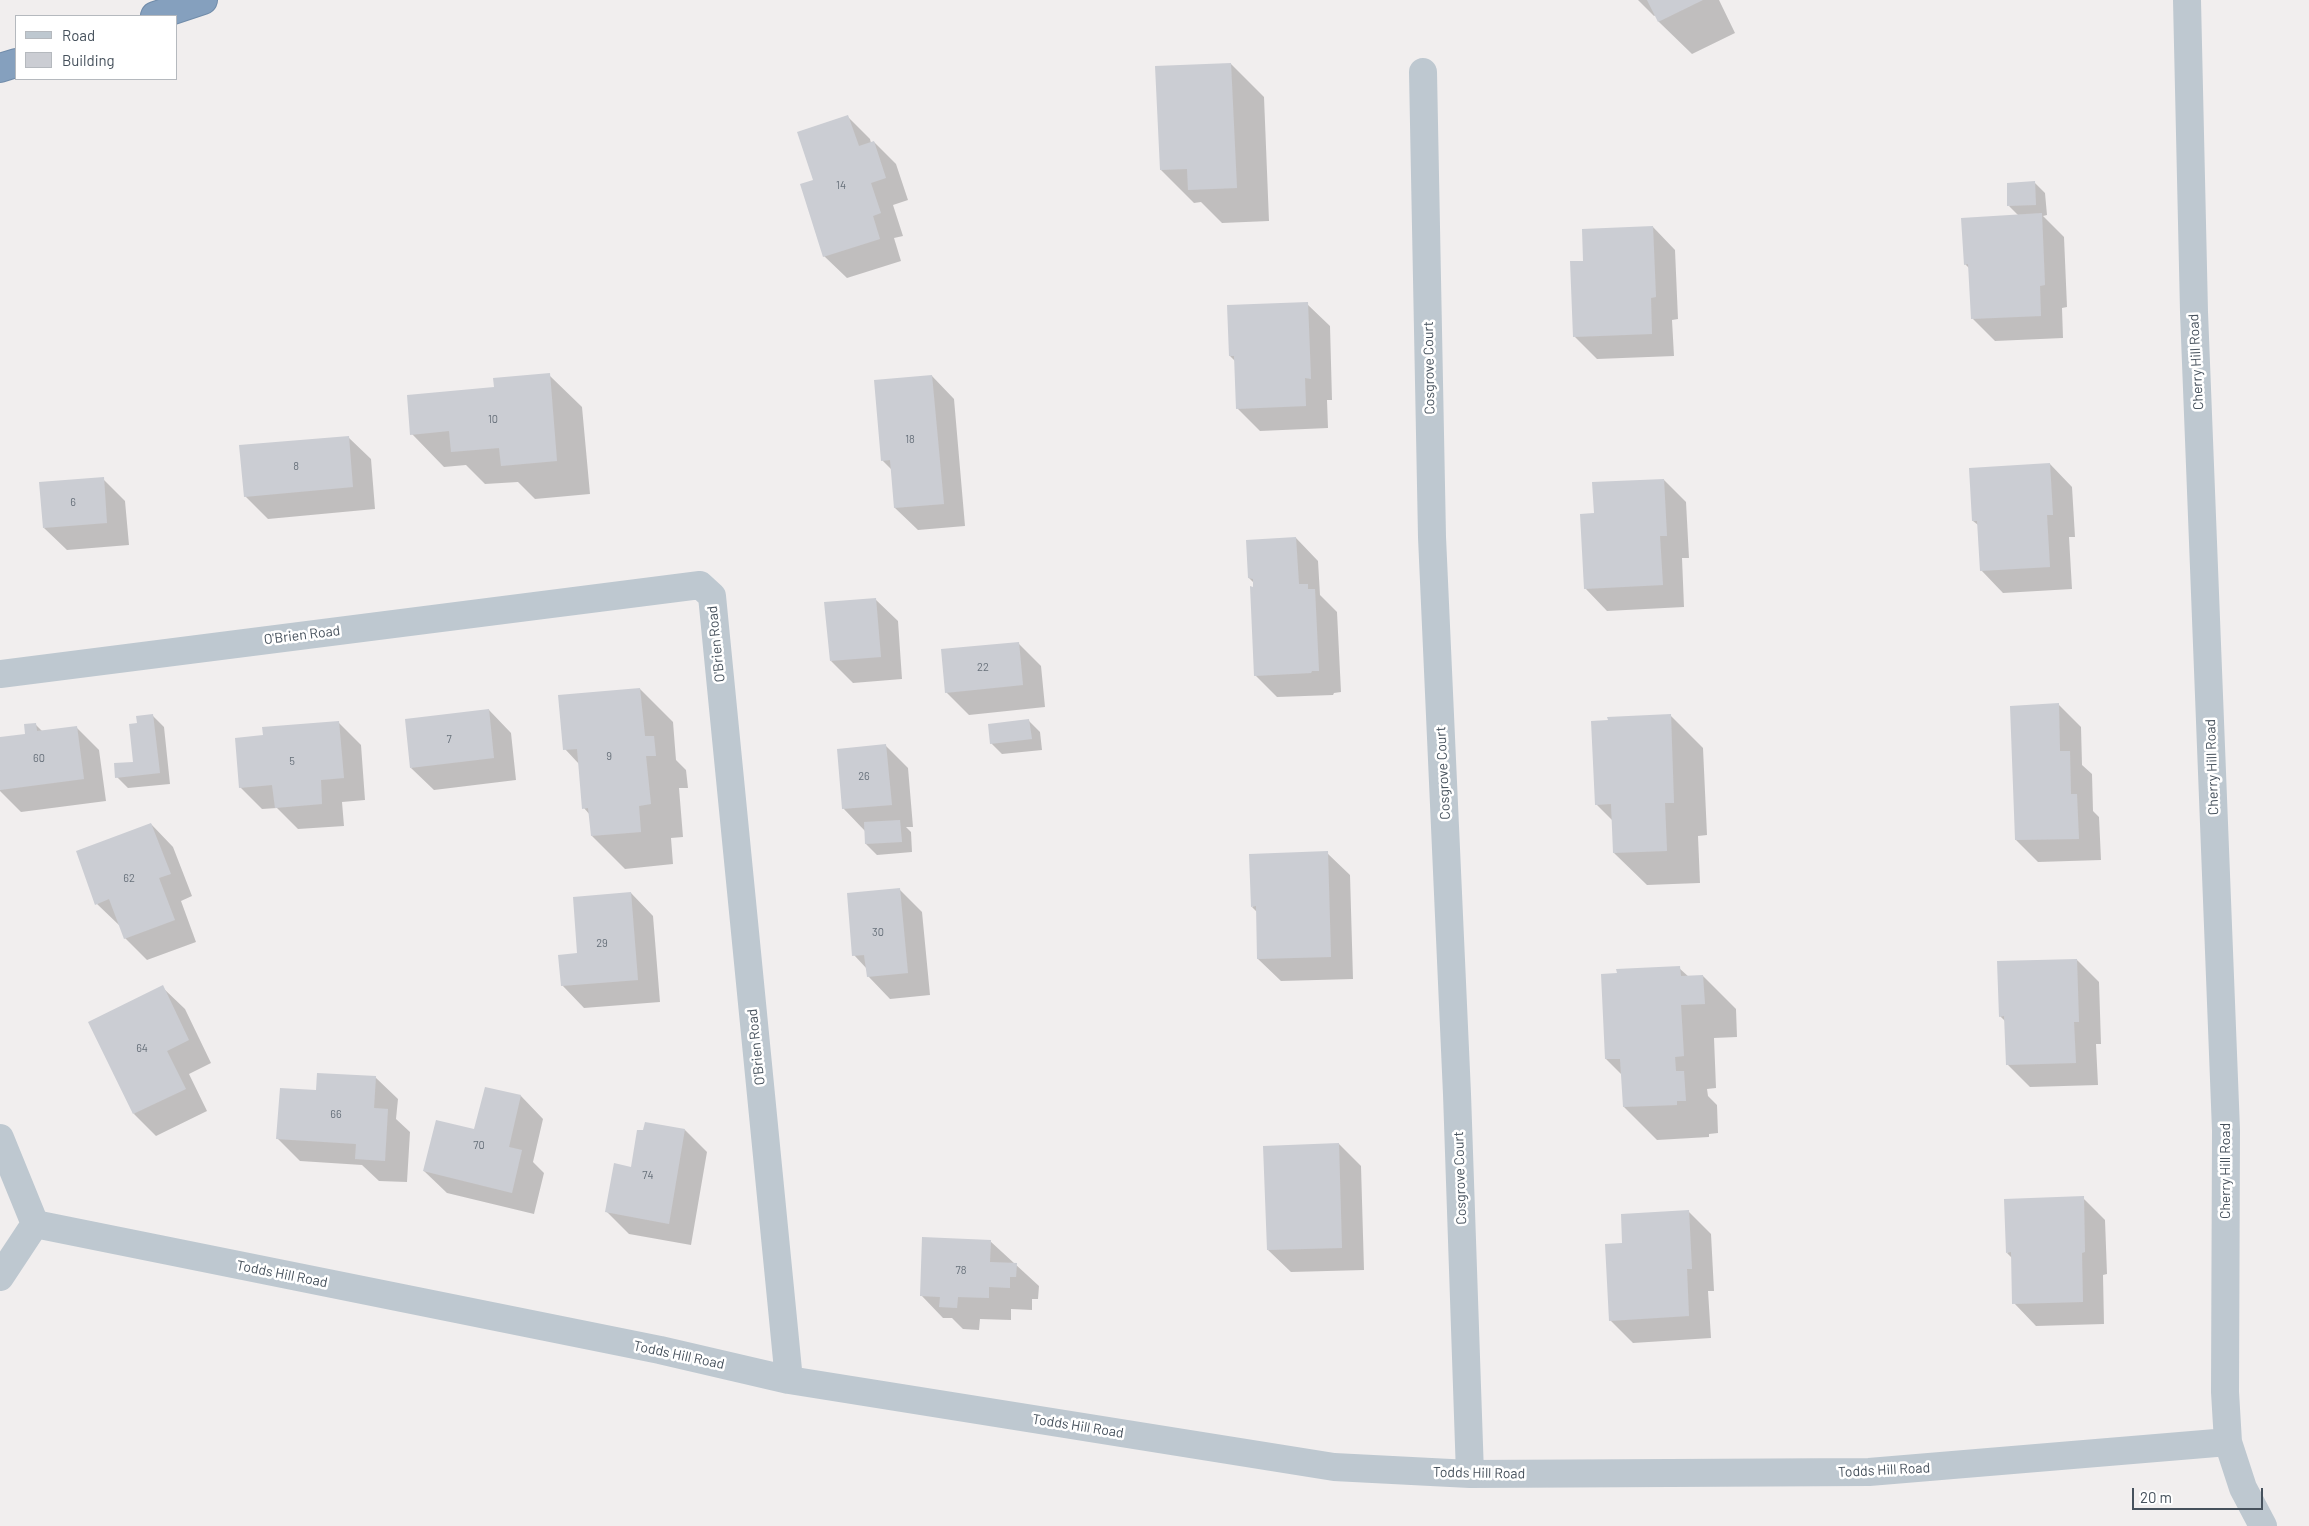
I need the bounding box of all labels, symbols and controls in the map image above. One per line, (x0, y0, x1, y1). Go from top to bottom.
legend (15, 15, 178, 80)
text: Road (62, 26, 95, 44)
text: Building (62, 51, 115, 69)
house number: 14 (836, 178, 846, 192)
street label: Cherry Hill Road (2185, 314, 2207, 410)
street label: Cosgrove Court (1420, 321, 1438, 415)
house number: 10 (488, 412, 498, 426)
house number: 18 (905, 432, 915, 446)
house number: 8 (293, 459, 299, 473)
house number: 6 (70, 495, 76, 509)
street label: O'Brien Road (704, 605, 728, 683)
street label: O'Brien Road (263, 622, 341, 648)
house number: 22 (977, 660, 989, 674)
street label: Cherry Hill Road (2202, 719, 2222, 815)
street label: Cosgrove Court (1432, 726, 1454, 820)
house number: 7 (446, 732, 452, 746)
house number: 9 (606, 749, 612, 763)
house number: 60 (33, 751, 45, 765)
house number: 5 (289, 754, 295, 768)
house number: 26 (858, 769, 870, 783)
house number: 62 (123, 871, 135, 885)
house number: 30 (872, 925, 884, 939)
house number: 29 (596, 936, 608, 950)
street label: O'Brien Road (744, 1008, 768, 1086)
house number: 64 (136, 1041, 148, 1055)
house number: 66 (330, 1107, 342, 1121)
street label: Cherry Hill Road (2217, 1123, 2233, 1219)
street label: Cosgrove Court (1450, 1131, 1470, 1225)
house number: 70 (473, 1138, 485, 1152)
house number: 74 (642, 1168, 654, 1182)
street label: Todds Hill Road (235, 1257, 329, 1291)
house number: 78 (956, 1263, 966, 1277)
street label: Todds Hill Road (632, 1337, 726, 1373)
street label: Todds Hill Road (1031, 1410, 1125, 1442)
street label: Todds Hill Road (1837, 1459, 1931, 1481)
street label: Todds Hill Road (1433, 1464, 1525, 1482)
scale bar (2134, 1478, 2265, 1510)
text: 20 m (2140, 1488, 2172, 1506)

